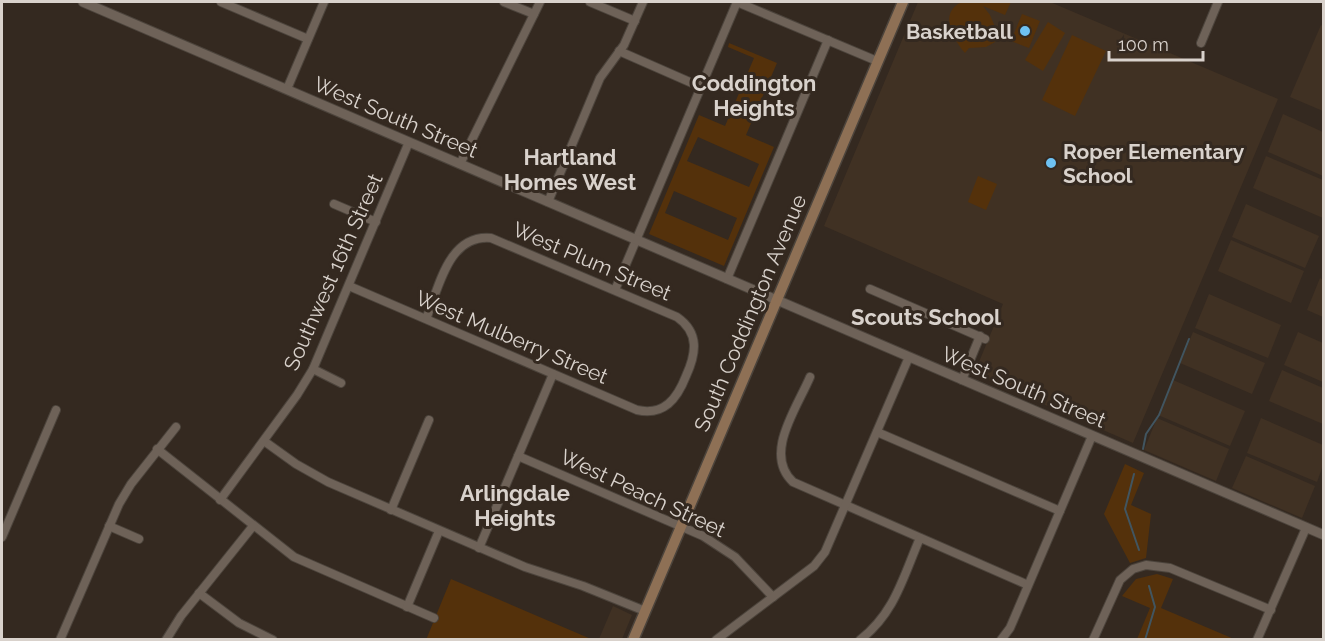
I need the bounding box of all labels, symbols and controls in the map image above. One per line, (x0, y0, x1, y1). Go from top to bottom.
place label: Basketball (906, 19, 1013, 44)
marker: Basketball (1018, 24, 1032, 38)
scale bar (1109, 24, 1204, 62)
text: 100 m (1118, 34, 1169, 55)
district label: Coddington Heights (692, 70, 816, 121)
street label: West South Street (310, 71, 482, 163)
place label: Roper Elementary School (1063, 139, 1245, 188)
district label: Hartland Homes West (504, 144, 637, 195)
marker: Roper Elementary School (1044, 156, 1058, 170)
street label: Southwest 16th Street (278, 170, 388, 374)
street label: South Coddington Avenue (689, 191, 811, 435)
street label: West Plum Street (509, 216, 675, 306)
street label: West Mulberry Street (412, 285, 612, 389)
district label: Scouts School (851, 304, 1002, 330)
street label: West South Street (938, 341, 1110, 433)
street label: West Peach Street (556, 444, 730, 542)
district label: Arlingdale Heights (460, 480, 570, 531)

